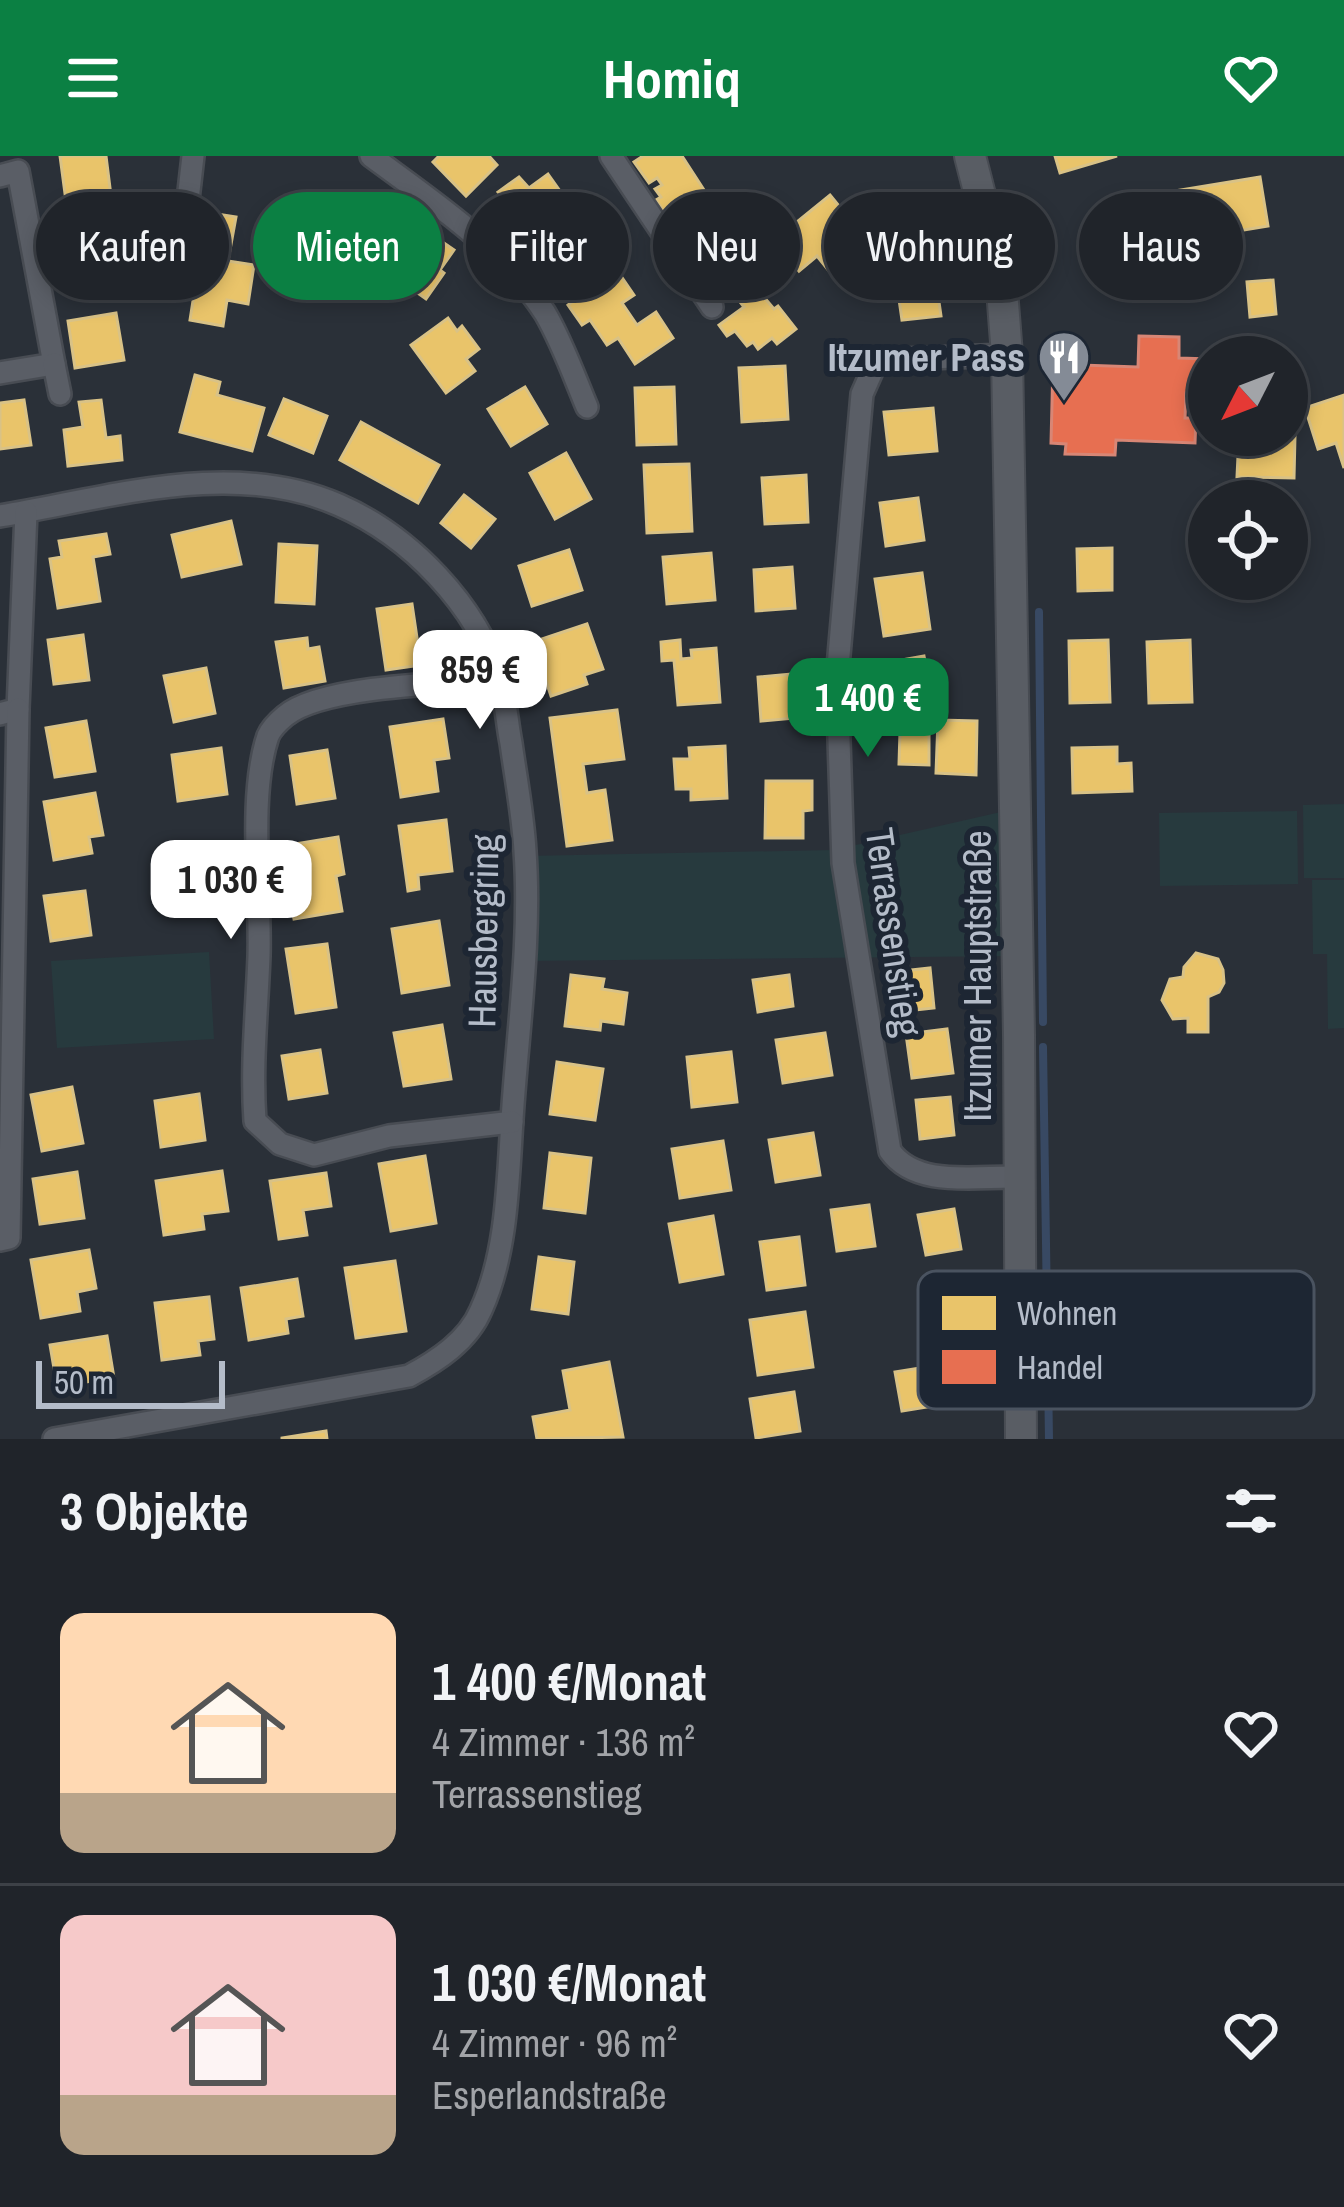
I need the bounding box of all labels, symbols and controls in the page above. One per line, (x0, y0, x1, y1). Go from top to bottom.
text: Homiq (603, 42, 741, 115)
icon: menu (60, 45, 126, 111)
icon: heart (1218, 45, 1284, 111)
chip: Kaufen (36, 192, 229, 300)
chip: Mieten (253, 192, 442, 300)
chip: Filter (466, 192, 629, 300)
chip: Neu (653, 192, 800, 300)
chip: Wohnung (824, 192, 1055, 300)
chip: Haus (1079, 192, 1243, 300)
restaurant icon: Itzumer Pass (1036, 329, 1092, 403)
place label: Itzumer Pass (828, 331, 1025, 383)
north arrow (1188, 336, 1308, 456)
map controls (1188, 336, 1308, 600)
button: locate (1188, 480, 1308, 600)
pin: 859 € (396, 630, 564, 732)
text: 859 € (440, 643, 520, 695)
pin: 1 400 € (757, 658, 979, 760)
text: 1 400 € (815, 671, 921, 723)
street label: Terrassenstieg (854, 825, 934, 1040)
street label: Itzumer Hauptstraße (951, 830, 1003, 1122)
street label: Hausbergring (455, 833, 511, 1028)
pin: 1 030 € (120, 840, 342, 942)
text: 1 030 € (178, 853, 284, 905)
legend (918, 1271, 1314, 1409)
text: Wohnen (1017, 1291, 1117, 1335)
text: Handel (1017, 1345, 1103, 1389)
scale bar (36, 1355, 225, 1408)
text: 50 m (54, 1360, 114, 1404)
text: 3 Objekte (60, 1477, 248, 1546)
icon: filters (1218, 1478, 1284, 1544)
text: 1 400 €/Monat (432, 1647, 706, 1716)
icon: home (156, 1661, 300, 1805)
icon: heart (1218, 1700, 1284, 1766)
text: 4 Zimmer · 136 m² (432, 1716, 695, 1768)
text: Terrassenstieg (432, 1768, 642, 1820)
text: 1 030 €/Monat (432, 1948, 706, 2017)
icon: home (156, 1963, 300, 2107)
icon: heart (1218, 2002, 1284, 2068)
text: 4 Zimmer · 96 m² (432, 2017, 677, 2069)
text: Esperlandstraße (432, 2069, 667, 2121)

